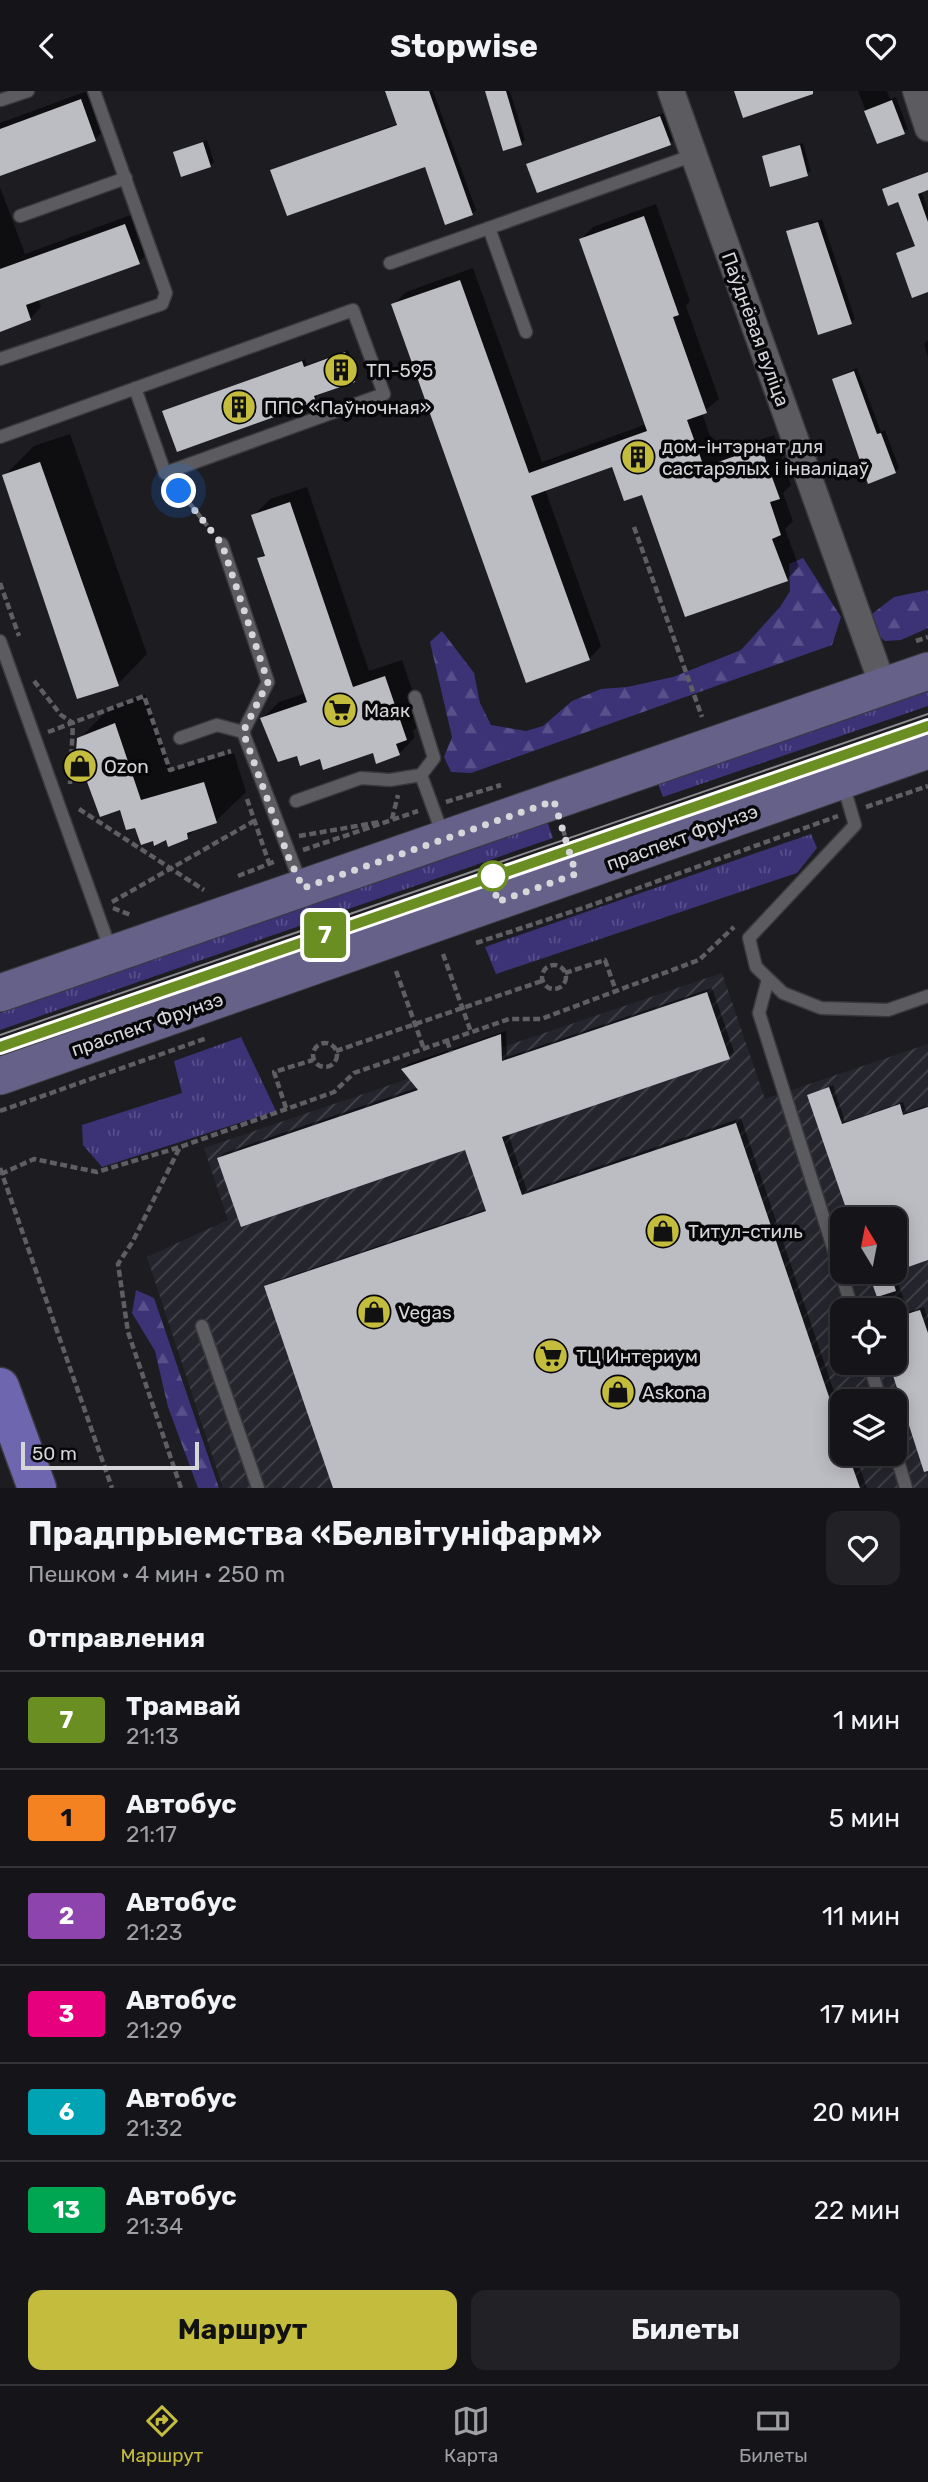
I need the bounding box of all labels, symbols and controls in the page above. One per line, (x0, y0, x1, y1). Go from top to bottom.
icon: back (28, 27, 66, 65)
text: Stopwise (390, 27, 538, 65)
icon: heart (862, 27, 900, 65)
street label: Паўднёвая вуліца (717, 249, 794, 409)
building icon: ТП-595 (322, 351, 360, 389)
place label: ТП-595 (366, 359, 433, 382)
building icon: ППС «Паўночная» (220, 388, 258, 426)
place label: ППС «Паўночная» (264, 396, 431, 419)
place label: дом-інтэрнат для састарэлых і інвалідаў (662, 435, 869, 480)
building icon: дом-інтэрнат для састарэлых і інвалідаў (619, 438, 657, 476)
your location (161, 473, 196, 508)
supermarket icon: Маяк (321, 691, 359, 729)
place label: Маяк (364, 699, 410, 722)
shop icon: Ozon (61, 747, 99, 785)
place label: Ozon (104, 755, 149, 778)
street label: праспект Фрунзэ (603, 799, 761, 876)
unlabelled marker (478, 861, 508, 891)
line badge: 7 (302, 912, 348, 958)
text: 7 (318, 921, 332, 949)
street label: праспект Фрунзэ (68, 988, 226, 1061)
north arrow (830, 1207, 906, 1285)
map controls (830, 1207, 907, 1466)
shop icon: Титул-cтиль (644, 1212, 682, 1250)
place label: Титул-cтиль (688, 1220, 803, 1243)
shop icon: Vegas (355, 1293, 393, 1331)
button: locate (830, 1298, 907, 1375)
place label: Vegas (398, 1301, 452, 1324)
supermarket icon: ТЦ Интериум (532, 1337, 570, 1375)
place label: ТЦ Интериум (576, 1345, 698, 1368)
shop icon: Askona (599, 1373, 637, 1411)
place label: Askona (642, 1381, 707, 1404)
button: layers (830, 1389, 907, 1466)
scale bar (21, 1439, 200, 1471)
text: 50 m (32, 1442, 77, 1465)
button: heart (826, 1511, 900, 1585)
text: Прадпрыемства «Белвітуніфарм» (28, 1514, 602, 1553)
text: Пешком · 4 мин · 250 m (28, 1560, 285, 1588)
text: Отправления (28, 1623, 205, 1654)
text: Трамвай (126, 1691, 241, 1722)
text: 1 мин (833, 1705, 900, 1736)
text: 7 (60, 1706, 73, 1734)
text: 21:13 (126, 1722, 179, 1750)
text: Автобус (126, 1789, 237, 1820)
text: 5 мин (829, 1803, 900, 1834)
text: 1 (61, 1804, 72, 1832)
text: 21:17 (126, 1820, 177, 1848)
text: Автобус (126, 1887, 237, 1918)
text: 11 мин (822, 1901, 900, 1932)
text: 2 (59, 1902, 74, 1930)
text: 21:23 (126, 1918, 183, 1946)
text: Автобус (126, 1985, 237, 2016)
text: 17 мин (820, 1999, 900, 2030)
text: 3 (59, 2000, 74, 2028)
text: 21:29 (126, 2016, 182, 2044)
text: Автобус (126, 2083, 237, 2114)
text: 20 мин (812, 2097, 900, 2128)
text: 6 (59, 2098, 74, 2126)
text: 21:32 (126, 2114, 183, 2142)
text: Автобус (126, 2181, 237, 2212)
text: 22 мин (814, 2195, 900, 2226)
text: 13 (53, 2196, 80, 2224)
text: 21:34 (126, 2212, 183, 2240)
button: Маршрут (28, 2290, 457, 2370)
button: Билеты (471, 2290, 900, 2370)
tab: Маршрут (120, 2402, 203, 2467)
tab: Карта (444, 2402, 498, 2467)
tab: Билеты (739, 2402, 808, 2467)

